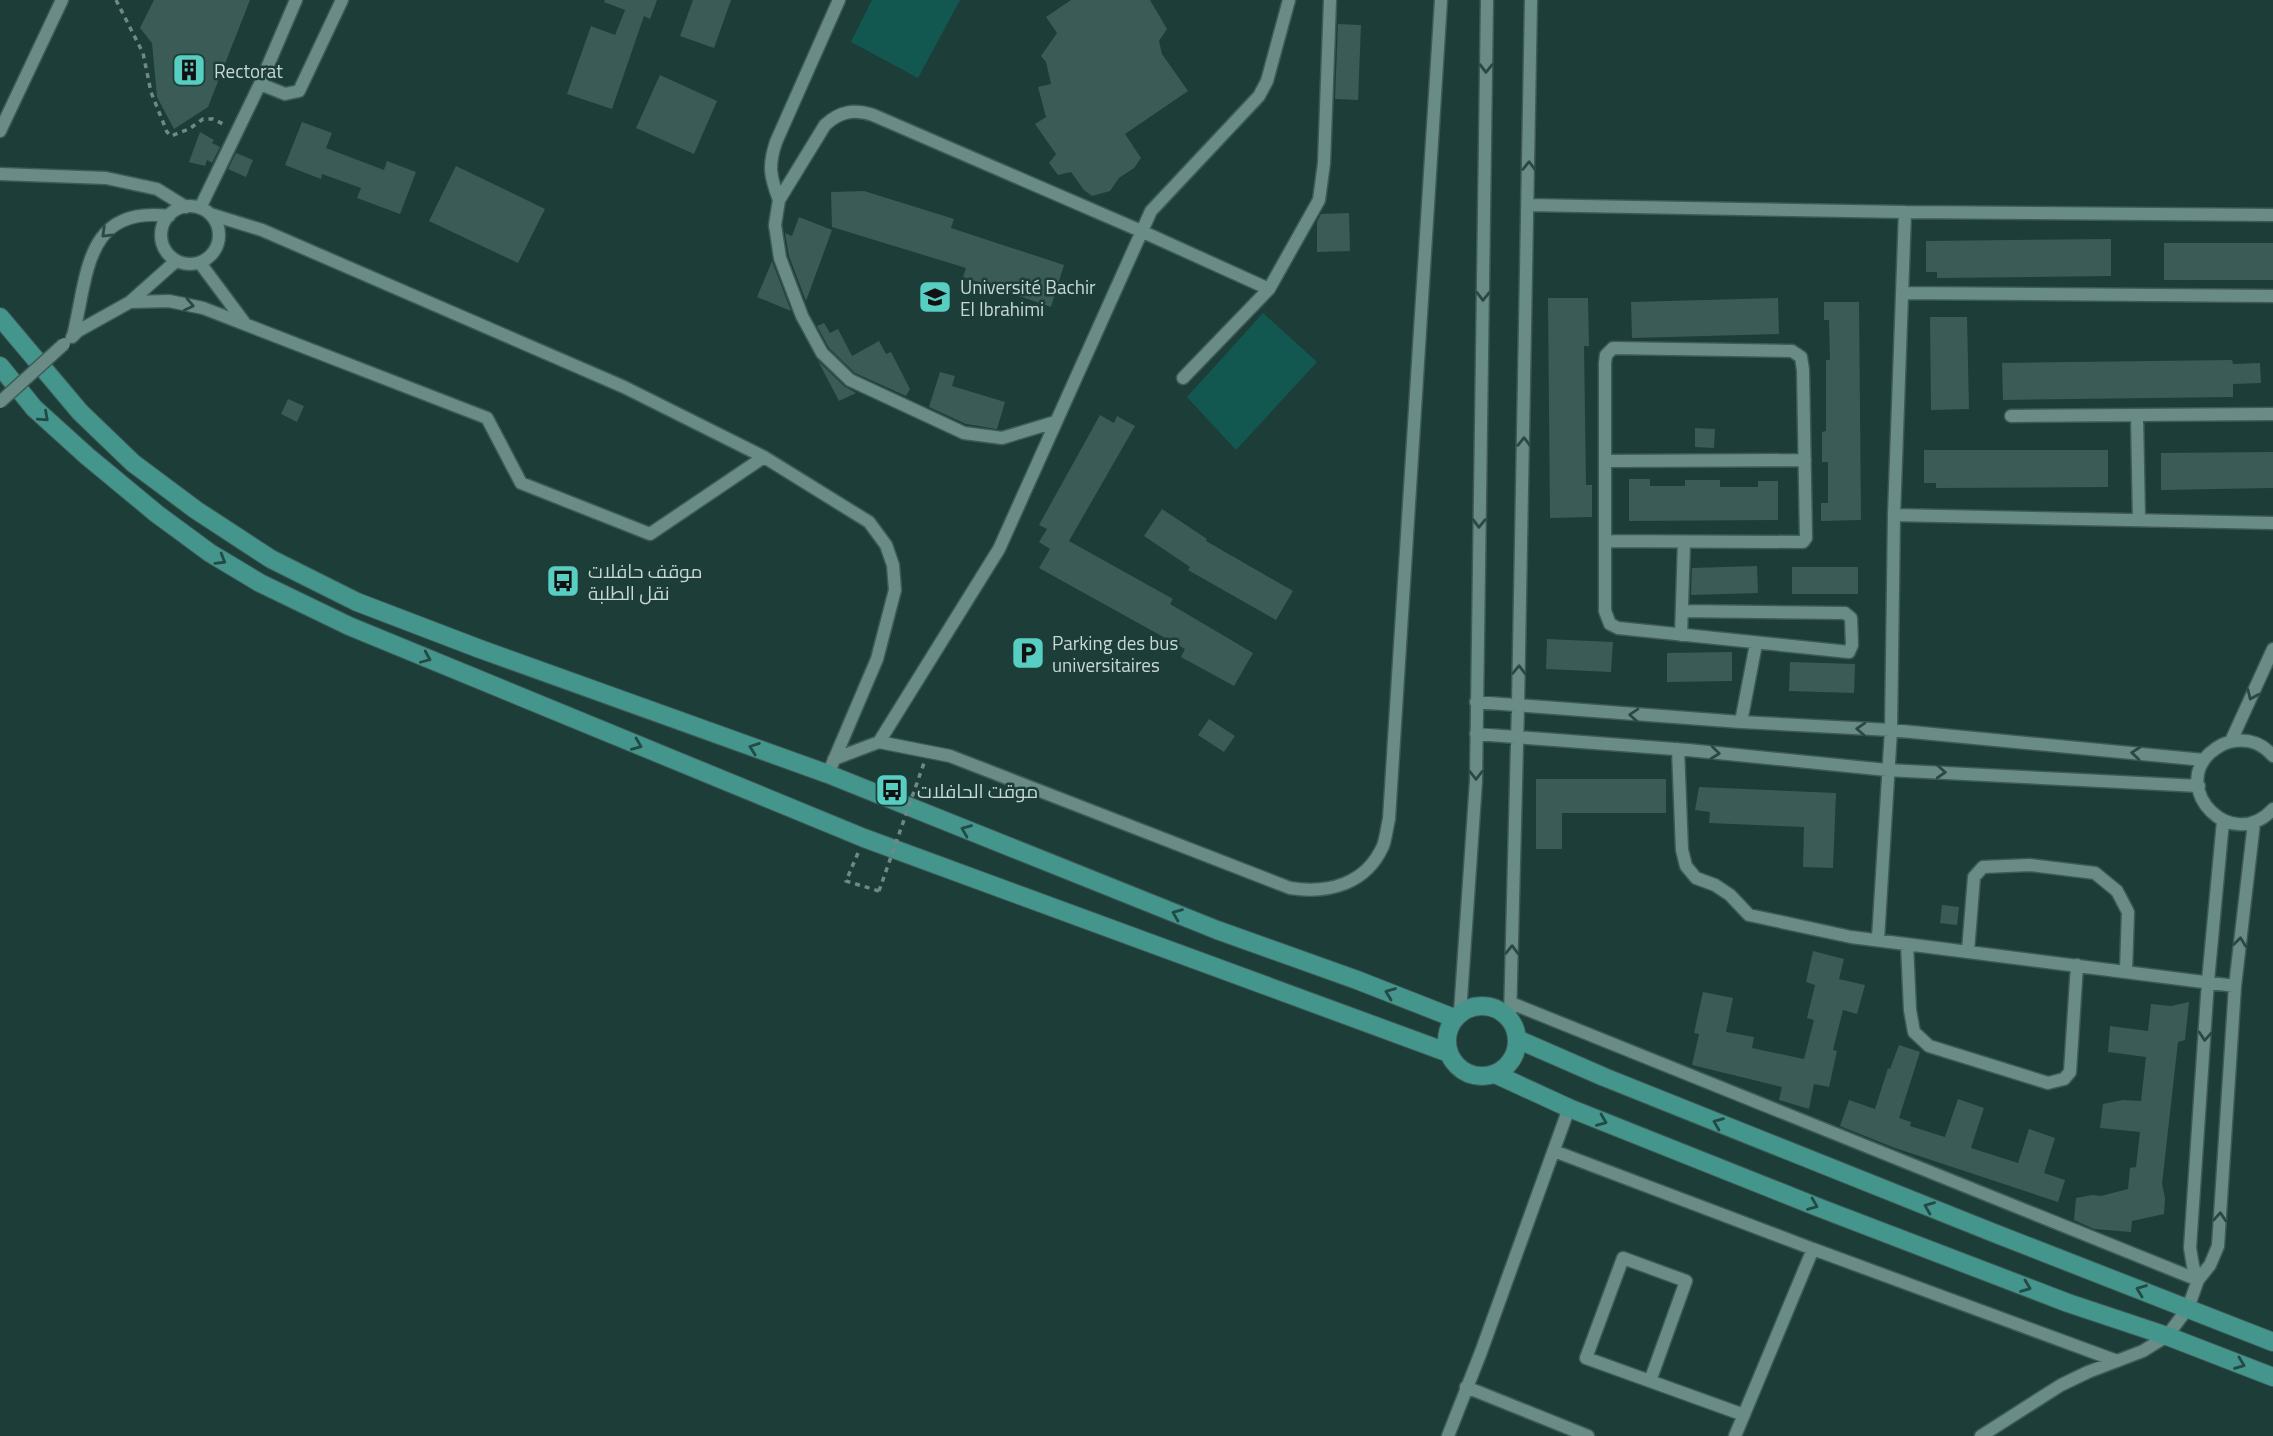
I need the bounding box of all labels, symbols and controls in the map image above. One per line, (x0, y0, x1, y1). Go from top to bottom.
building icon: Rectorat (170, 51, 208, 89)
place label: Rectorat (214, 56, 283, 85)
one-way arrow (1478, 63, 1494, 74)
one-way arrow (1521, 160, 1537, 171)
one-way arrow (101, 225, 114, 238)
place label: Université Bachir El Ibrahimi (960, 272, 1096, 323)
school or university icon: Université Bachir El Ibrahimi (916, 278, 954, 316)
one-way arrow (1475, 290, 1490, 301)
one-way arrow (183, 296, 195, 311)
one-way arrow (36, 409, 49, 422)
one-way arrow (1516, 437, 1531, 448)
one-way arrow (1471, 518, 1487, 529)
one-way arrow (214, 552, 227, 565)
place label: موقف حافلات نقل الطلبة (588, 556, 702, 607)
bus stop icon: موقف حافلات نقل الطلبة (544, 562, 582, 600)
place label: Parking des bus universitaires (1052, 628, 1178, 679)
parking icon: Parking des bus universitaires (1009, 634, 1047, 672)
one-way arrow (419, 650, 432, 664)
one-way arrow (1511, 664, 1527, 675)
one-way arrow (2246, 688, 2260, 700)
one-way arrow (1628, 707, 1639, 722)
one-way arrow (1855, 721, 1866, 736)
one-way arrow (629, 737, 642, 751)
one-way arrow (748, 742, 760, 756)
one-way arrow (1709, 745, 1720, 760)
one-way arrow (2130, 746, 2141, 761)
one-way arrow (1936, 765, 1947, 780)
one-way arrow (1468, 770, 1484, 781)
bus stop icon: موقت الحافلات (873, 771, 911, 809)
place label: موقت الحافلات (917, 776, 1038, 805)
one-way arrow (961, 824, 973, 838)
one-way arrow (1172, 909, 1184, 923)
one-way arrow (2232, 936, 2247, 947)
one-way arrow (1504, 944, 1519, 955)
one-way arrow (1385, 988, 1397, 1002)
one-way arrow (2197, 1031, 2212, 1042)
one-way arrow (1595, 1113, 1607, 1127)
one-way arrow (1713, 1117, 1725, 1131)
one-way arrow (1807, 1197, 1819, 1211)
one-way arrow (1924, 1202, 1936, 1216)
one-way arrow (2212, 1212, 2227, 1223)
one-way arrow (2019, 1278, 2031, 1292)
one-way arrow (2136, 1285, 2148, 1299)
one-way arrow (2233, 1356, 2245, 1370)

